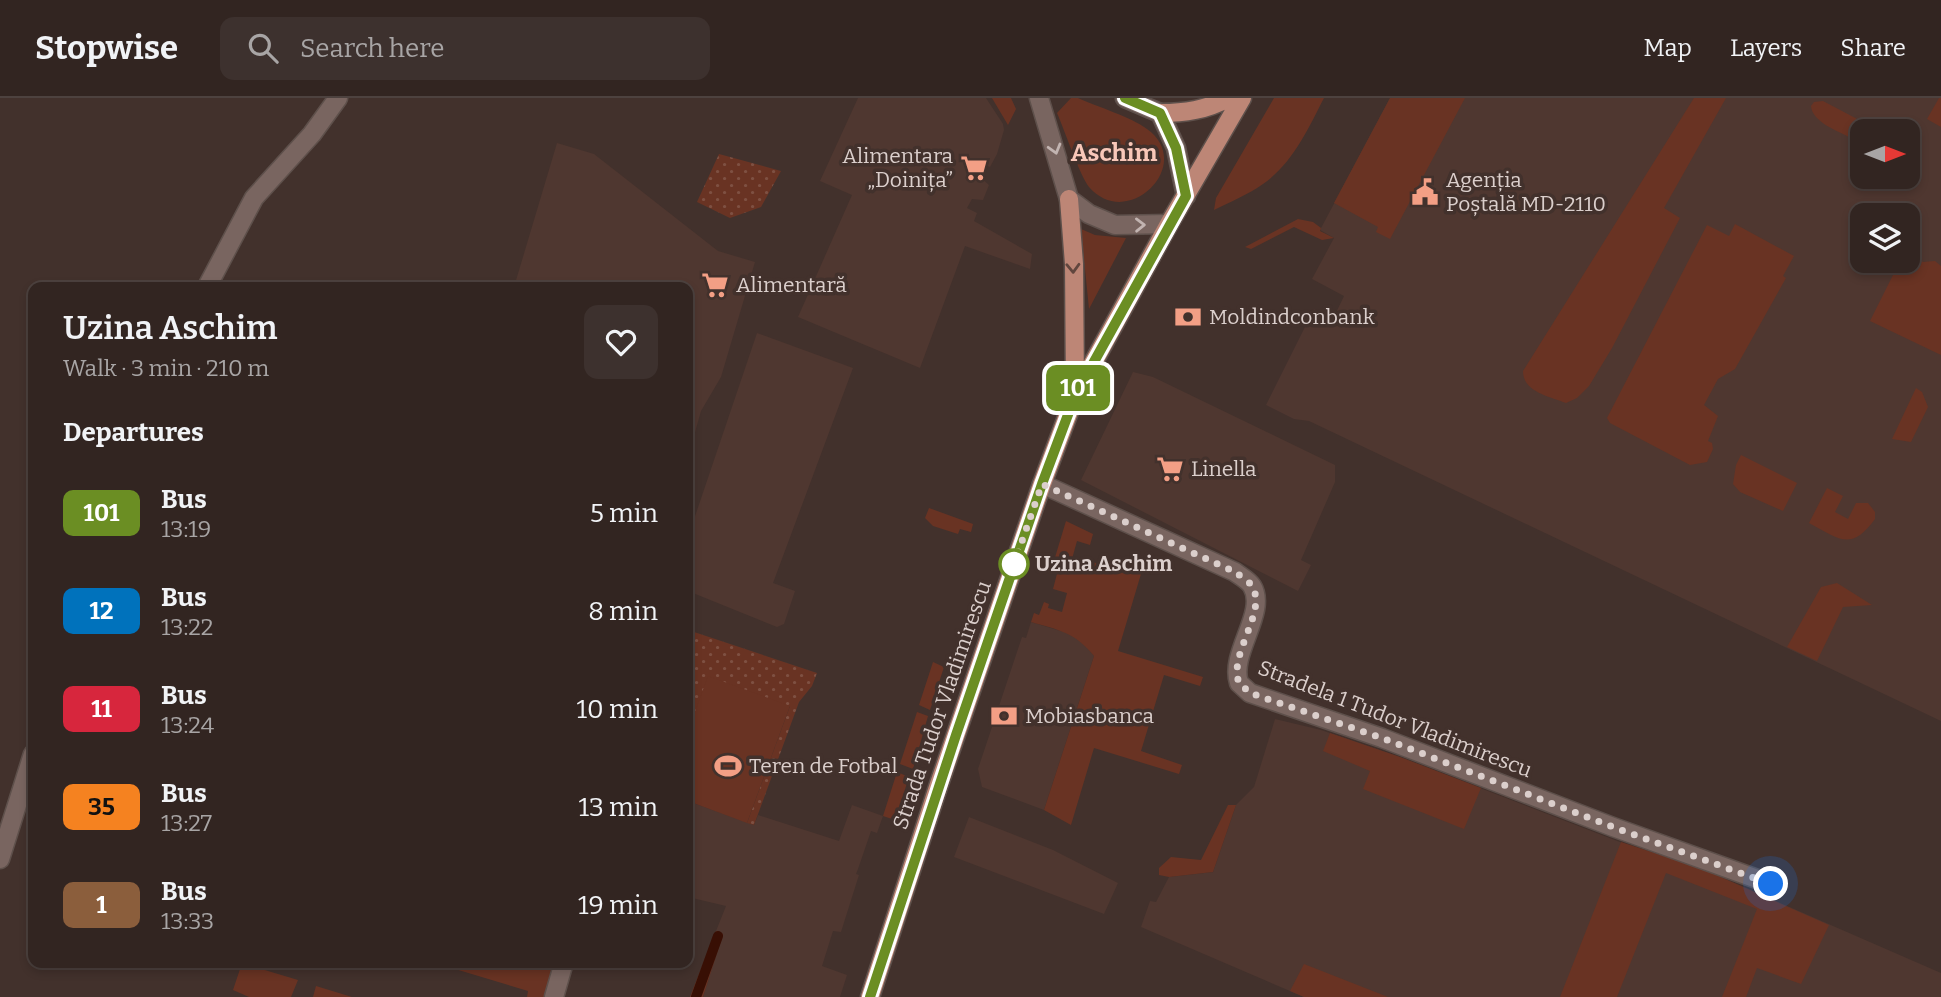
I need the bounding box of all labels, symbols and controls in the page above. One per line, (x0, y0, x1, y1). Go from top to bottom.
search box (220, 17, 710, 80)
text: Stopwise (35, 28, 178, 68)
icon: search (244, 29, 282, 67)
text: Search here (300, 33, 444, 64)
text: Map (1644, 34, 1692, 62)
text: Layers (1730, 34, 1802, 62)
text: Share (1840, 34, 1906, 62)
north arrow (1850, 119, 1920, 189)
map controls (1850, 119, 1920, 273)
district label: Aschim (1071, 139, 1157, 167)
one-way arrow (1046, 142, 1061, 154)
place label: Alimentara „Doinița” (842, 143, 954, 193)
supermarket icon: Alimentara „Doinița” (959, 153, 989, 183)
place label: Agenția Poștală MD-2110 (1446, 167, 1606, 217)
public building icon: Agenția Poștală MD-2110 (1410, 177, 1440, 207)
button: layers (1850, 203, 1920, 273)
one-way arrow (1135, 217, 1146, 233)
one-way arrow (1066, 262, 1081, 273)
supermarket icon: Alimentară (700, 270, 730, 300)
place label: Alimentară (736, 272, 847, 298)
bank icon: Moldindconbank (1173, 302, 1203, 332)
place label: Moldindconbank (1209, 304, 1375, 330)
button: heart (584, 305, 658, 379)
text: Uzina Aschim (63, 308, 277, 348)
text: Walk · 3 min · 210 m (63, 354, 269, 382)
line badge: 101 (1038, 365, 1118, 411)
text: 101 (1060, 374, 1096, 402)
text: Departures (63, 417, 204, 448)
supermarket icon: Linella (1155, 454, 1185, 484)
place label: Linella (1191, 456, 1257, 482)
text: Bus (161, 484, 207, 515)
text: 5 min (590, 498, 658, 529)
text: 101 (84, 499, 119, 527)
text: 13:19 (161, 515, 211, 543)
marker: Uzina Aschim (999, 549, 1029, 579)
place label: Uzina Aschim (1035, 551, 1172, 577)
street label: Strada Tudor Vladimirescu (887, 577, 997, 833)
text: Bus (161, 582, 207, 613)
text: 8 min (588, 596, 658, 627)
text: 12 (90, 597, 113, 625)
text: 13:22 (161, 613, 213, 641)
street label: Stradela 1 Tudor Vladimirescu (1254, 655, 1536, 783)
text: Bus (161, 680, 207, 711)
text: 10 min (577, 694, 658, 725)
text: 11 (91, 695, 112, 723)
bank icon: Mobiasbanca (989, 701, 1019, 731)
place label: Mobiasbanca (1025, 703, 1154, 729)
text: 13:24 (161, 711, 214, 739)
sports icon: Teren de Fotbal (713, 751, 743, 781)
place label: Teren de Fotbal (749, 753, 898, 779)
text: Bus (161, 778, 207, 809)
text: 13 min (578, 792, 658, 823)
text: 35 (88, 793, 115, 821)
text: 13:27 (161, 809, 212, 837)
your location (1753, 866, 1788, 901)
text: Bus (161, 876, 207, 907)
text: 19 min (578, 890, 658, 921)
text: 1 (96, 891, 107, 919)
text: 13:33 (161, 907, 214, 935)

